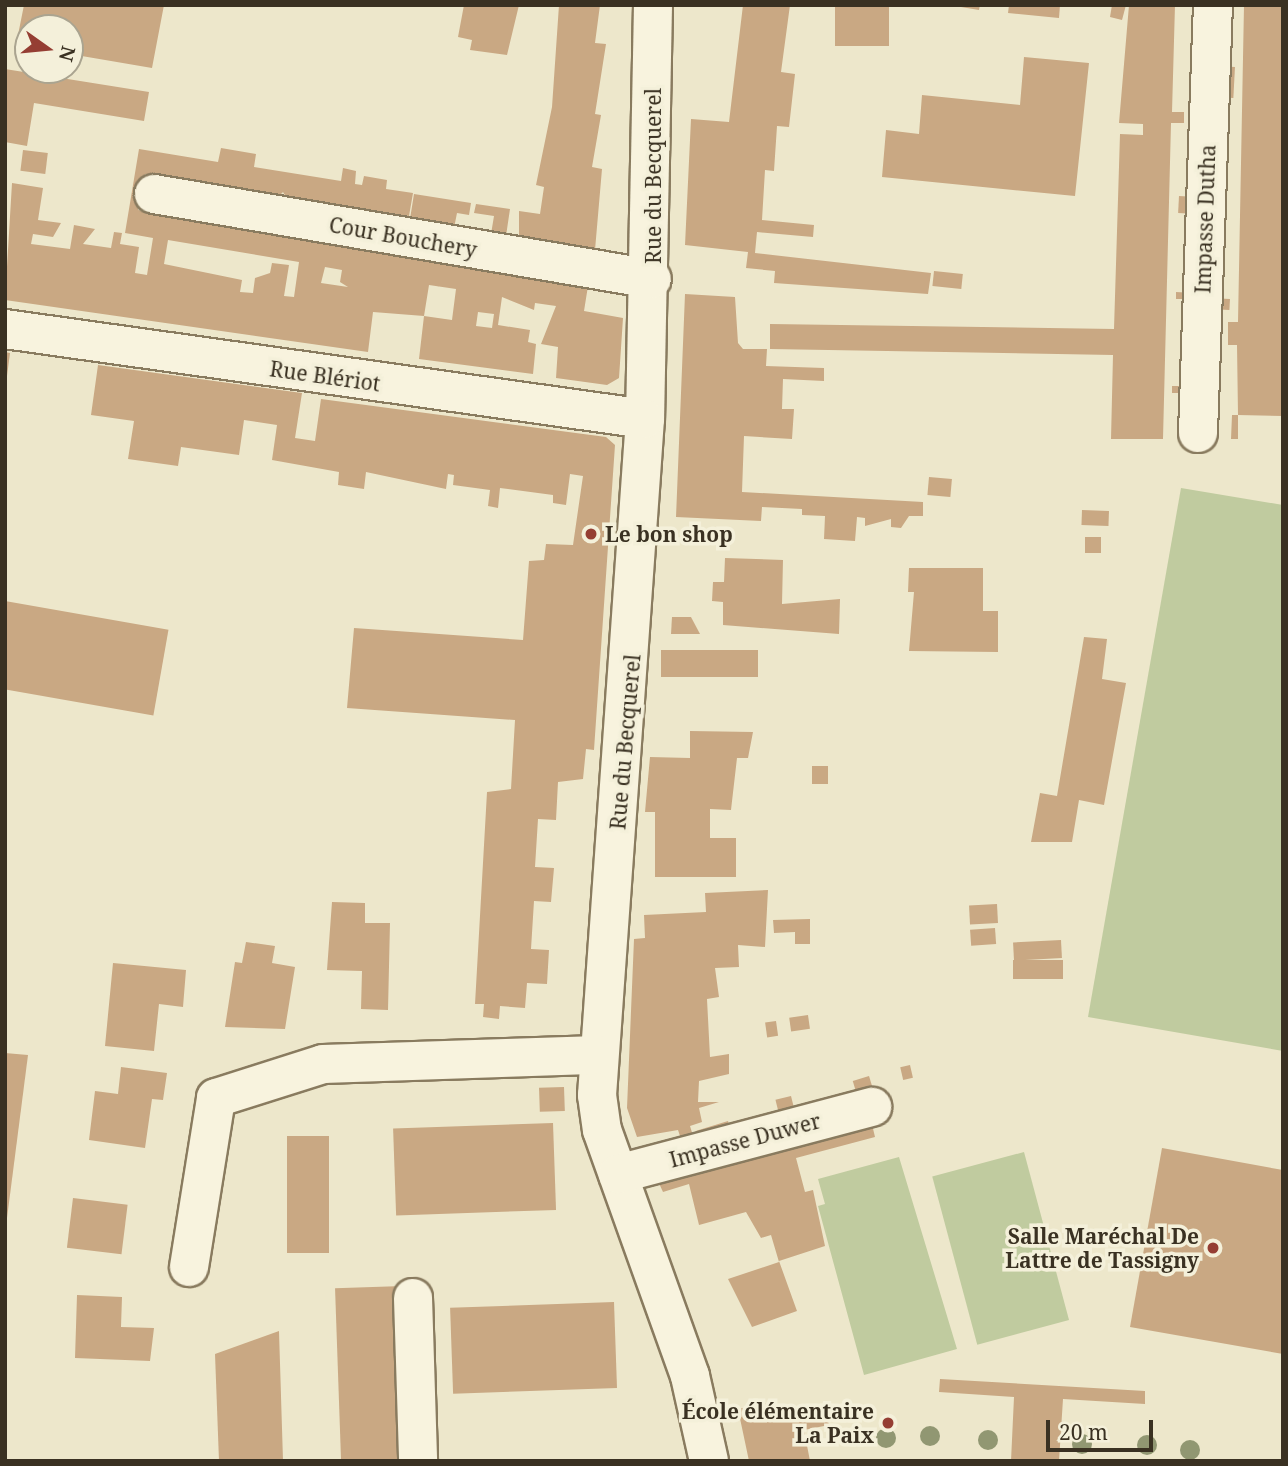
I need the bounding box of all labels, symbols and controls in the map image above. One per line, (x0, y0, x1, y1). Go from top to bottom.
north arrow (14, 14, 84, 84)
text: N (53, 43, 82, 65)
street label: Rue du Becquerel (640, 88, 666, 264)
street label: Impasse Dutha (1190, 144, 1220, 294)
street label: Cour Bouchery (327, 212, 479, 262)
street label: Rue Blériot (268, 356, 382, 396)
place label: Le bon shop (605, 521, 733, 547)
marker: Le bon shop (583, 526, 599, 542)
street label: Rue du Becquerel (605, 653, 645, 831)
street label: Impasse Duwer (667, 1108, 823, 1172)
place label: Salle Maréchal De Lattre de Tassigny (1005, 1223, 1199, 1273)
marker: Salle Maréchal De Lattre de Tassigny (1205, 1240, 1221, 1256)
place label: École élémentaire La Paix (682, 1398, 874, 1448)
scale bar (1050, 1406, 1157, 1450)
marker: École élémentaire La Paix (880, 1415, 896, 1431)
text: 20 m (1059, 1418, 1108, 1446)

